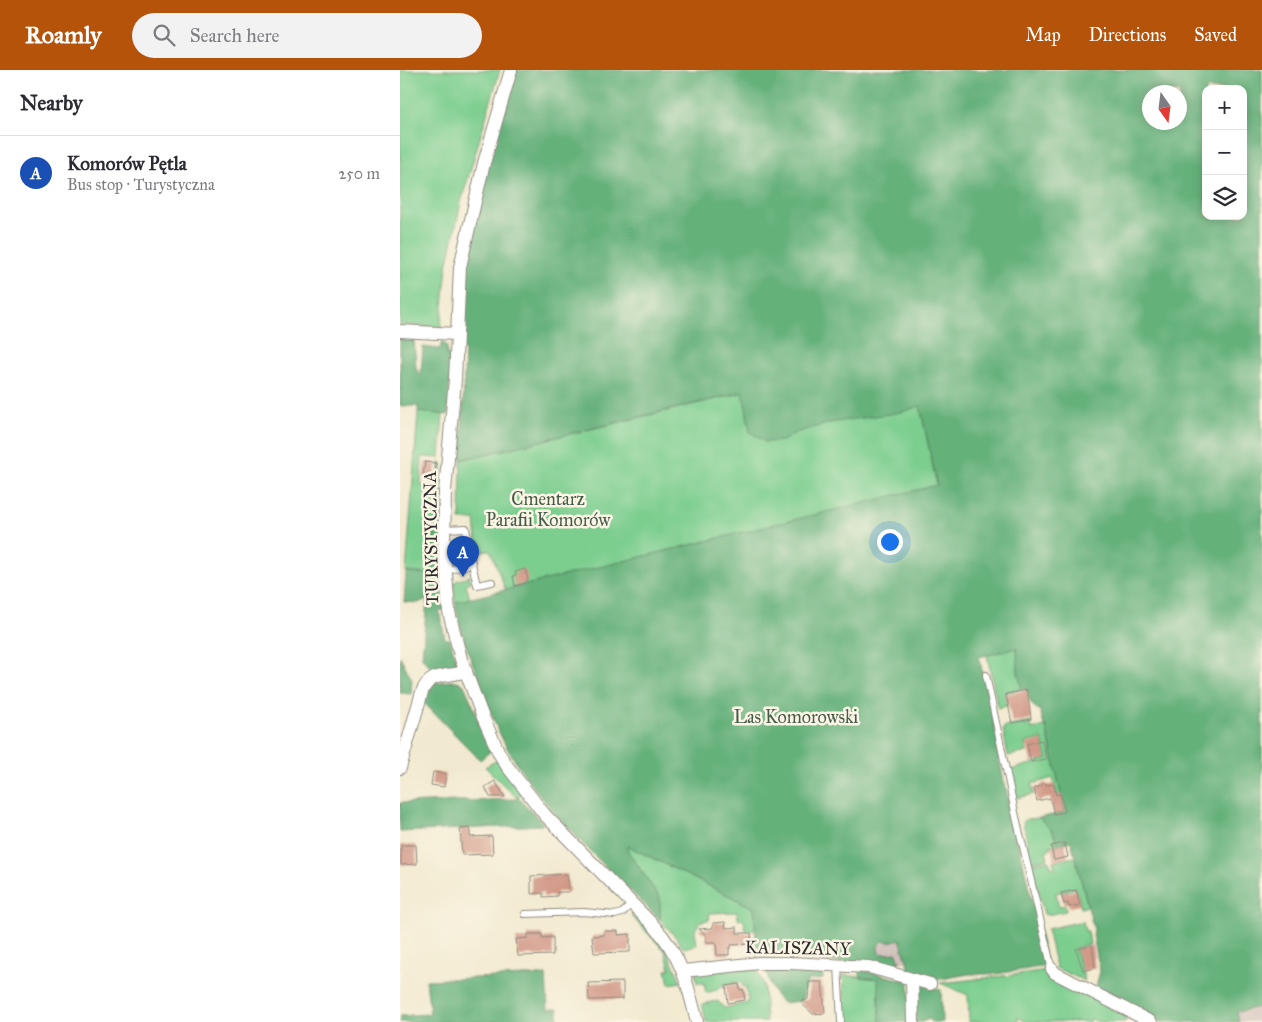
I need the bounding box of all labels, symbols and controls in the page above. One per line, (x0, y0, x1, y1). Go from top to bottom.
search box (132, 13, 482, 58)
text: Roamly (25, 20, 102, 50)
icon: search (150, 21, 178, 49)
text: Search here (190, 24, 280, 47)
text: Map (1025, 24, 1061, 46)
text: Directions (1089, 24, 1166, 46)
text: Saved (1194, 24, 1237, 46)
north arrow (1142, 85, 1187, 130)
map controls (1202, 85, 1247, 220)
button: + (1202, 85, 1247, 130)
text: Nearby (20, 90, 83, 116)
button: − (1202, 130, 1247, 175)
text: Komorów Pętla (67, 152, 187, 175)
text: A (31, 164, 41, 183)
text: 250 m (339, 164, 380, 183)
text: Bus stop · Turystyczna (67, 175, 215, 194)
button: layers (1202, 175, 1247, 220)
street label: TURYSTYCZNA (419, 471, 443, 605)
park label: Cmentarz Parafii Komorów (486, 488, 611, 531)
your location (877, 529, 903, 555)
pin: A (447, 536, 479, 577)
park label: Las Komorowski (734, 706, 858, 728)
street label: KALISZANY (745, 936, 852, 960)

